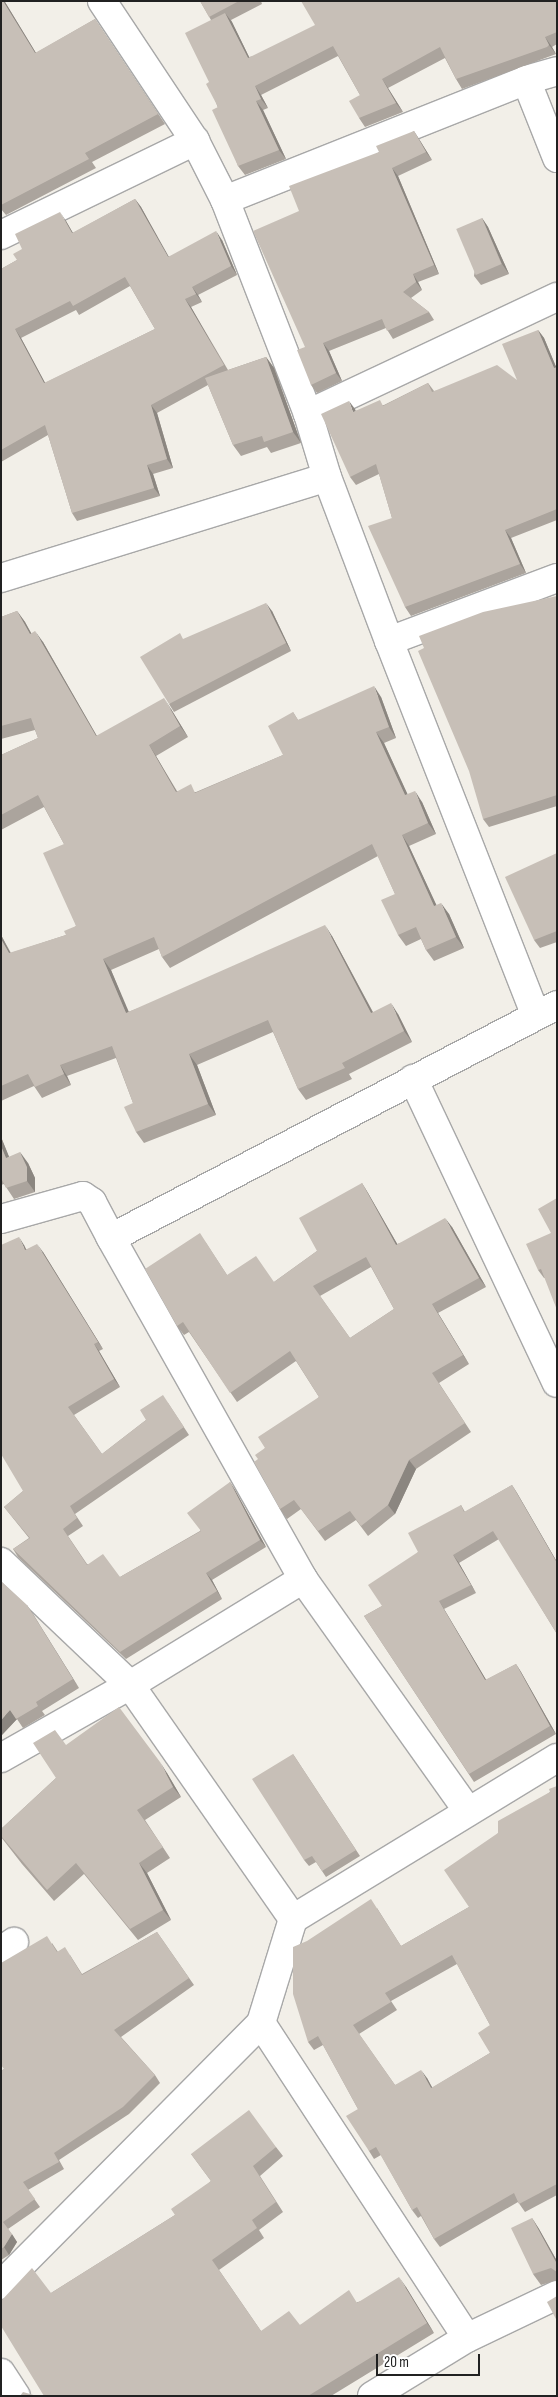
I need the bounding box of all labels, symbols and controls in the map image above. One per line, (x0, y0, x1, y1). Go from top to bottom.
scale bar (378, 2344, 482, 2376)
text: 20 m (384, 2353, 409, 2372)

